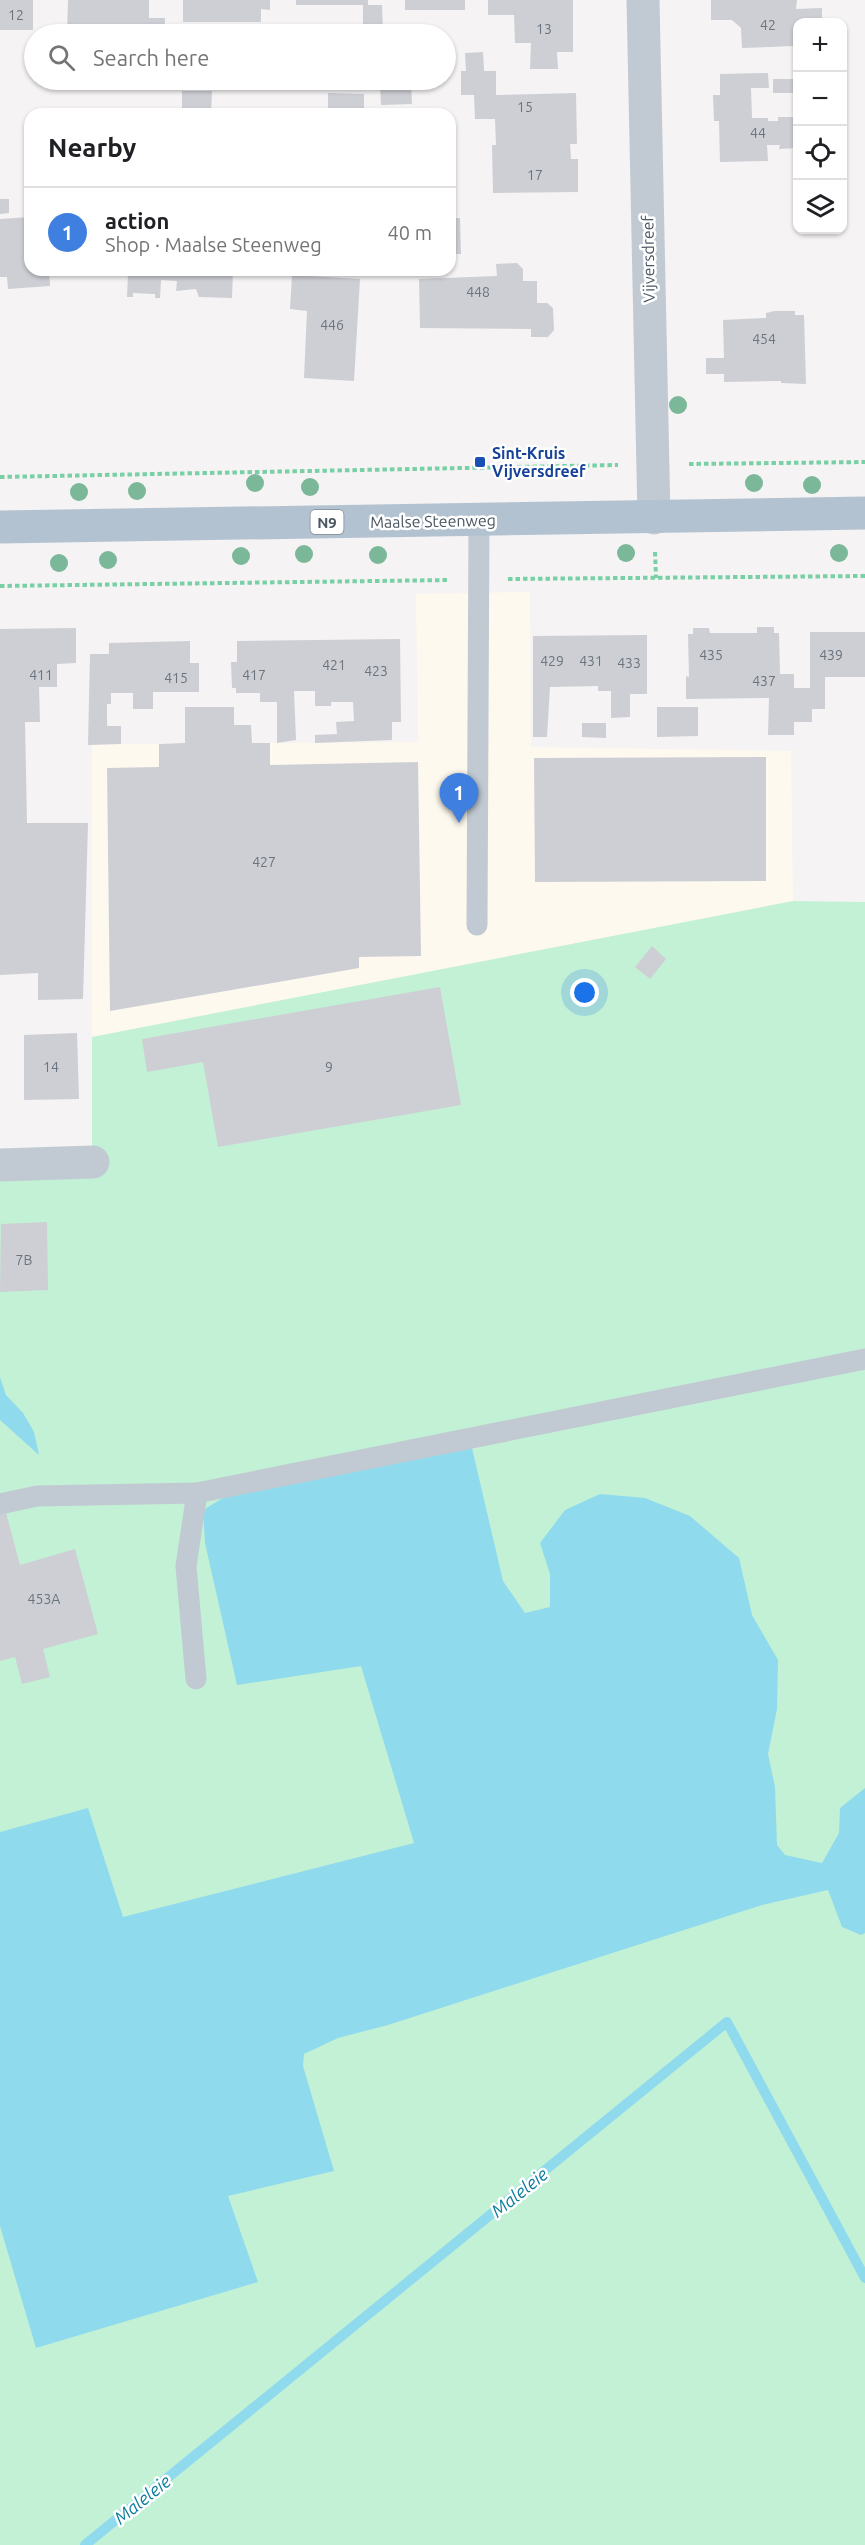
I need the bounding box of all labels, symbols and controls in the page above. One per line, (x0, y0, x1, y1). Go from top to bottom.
house number: 12 (8, 7, 24, 23)
house number: 42 (760, 17, 776, 33)
map controls (793, 18, 847, 234)
button: + (793, 18, 847, 72)
house number: 13 (536, 21, 552, 37)
search box (24, 24, 456, 90)
icon: search (45, 41, 78, 74)
text: Search here (93, 45, 209, 70)
button: − (793, 72, 847, 126)
house number: 15 (517, 99, 533, 115)
house number: 44 (750, 125, 766, 141)
button: locate (793, 126, 847, 180)
text: Nearby (48, 133, 136, 162)
house number: 17 (527, 167, 543, 183)
button: layers (793, 180, 847, 234)
text: action (105, 208, 169, 233)
street label: Vijversdreef (638, 214, 658, 303)
text: 1 (62, 221, 73, 244)
text: 40 m (388, 221, 432, 244)
text: Shop · Maalse Steenweg (105, 233, 322, 256)
house number: 448 (466, 284, 490, 300)
house number: 446 (320, 317, 344, 333)
house number: 454 (752, 331, 776, 347)
place label: Sint-Kruis Vijversdreef (492, 444, 586, 480)
marker: Sint-Kruis Vijversdreef (473, 455, 487, 469)
road number: N9 (310, 510, 344, 534)
street label: Maalse Steenweg (370, 511, 496, 531)
house number: 435 (699, 647, 723, 663)
house number: 439 (819, 647, 843, 663)
house number: 429 (540, 653, 564, 669)
house number: 431 (579, 653, 603, 669)
house number: 433 (617, 655, 641, 671)
house number: 421 (322, 657, 346, 673)
house number: 423 (364, 663, 388, 679)
house number: 411 (29, 667, 53, 683)
house number: 417 (242, 667, 266, 683)
house number: 415 (164, 670, 188, 686)
house number: 437 (752, 673, 776, 689)
pin: 1 (440, 774, 478, 823)
house number: 427 (252, 854, 276, 870)
your location (570, 978, 599, 1007)
house number: 14 (43, 1059, 59, 1075)
house number: 9 (325, 1059, 333, 1075)
house number: 7B (16, 1252, 32, 1268)
house number: 453A (28, 1591, 60, 1607)
water label: Maleleie (487, 2163, 551, 2221)
water label: Maleleie (110, 2470, 174, 2528)

